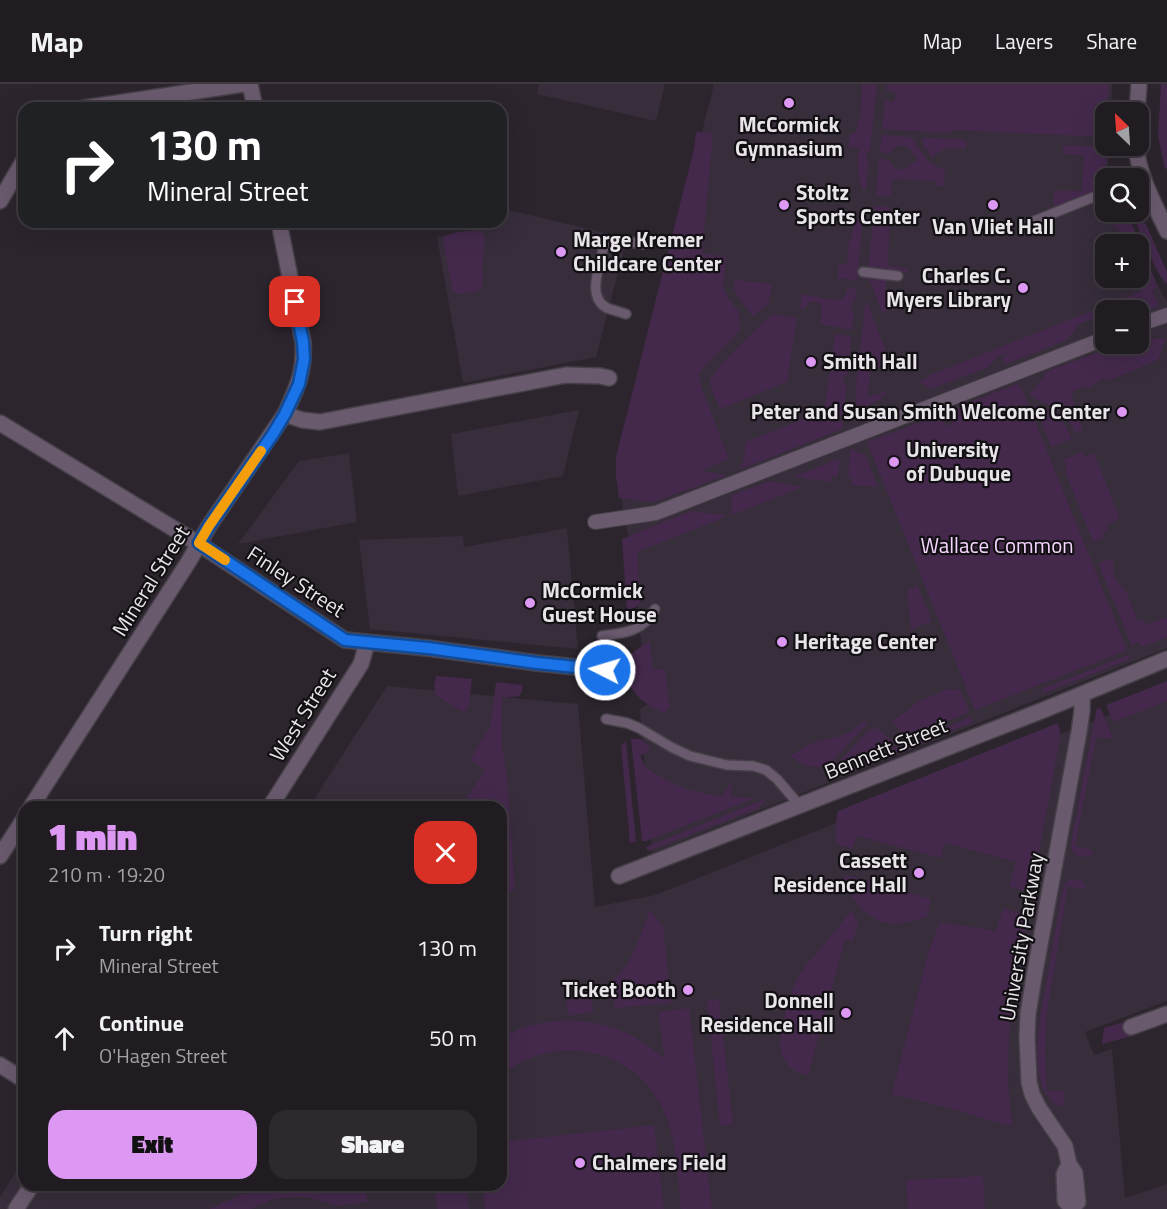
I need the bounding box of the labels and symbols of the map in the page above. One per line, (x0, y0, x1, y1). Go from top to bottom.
marker: McCormick Gymnasium (782, 96, 796, 110)
north arrow (1095, 102, 1149, 156)
place label: McCormick Gymnasium (735, 108, 843, 164)
place label: Stoltz Sports Center (796, 176, 920, 232)
marker: Stoltz Sports Center (777, 198, 791, 212)
marker: Van Vliet Hall (986, 198, 1000, 212)
place label: Van Vliet Hall (932, 210, 1054, 242)
place label: Marge Kremer Childcare Center (573, 223, 722, 279)
marker: Marge Kremer Childcare Center (554, 245, 568, 259)
place label: Charles C. Myers Library (886, 259, 1011, 315)
pin (269, 276, 320, 327)
marker: Charles C. Myers Library (1016, 281, 1030, 295)
place label: Smith Hall (823, 345, 918, 377)
marker: Smith Hall (804, 355, 818, 369)
place label: Peter and Susan Smith Welcome Center (751, 395, 1110, 427)
marker: Peter and Susan Smith Welcome Center (1115, 405, 1129, 419)
place label: University of Dubuque (906, 433, 1011, 489)
marker: University of Dubuque (887, 455, 901, 469)
street label: Mineral Street (103, 518, 197, 642)
park label: Wallace Common (920, 529, 1074, 561)
street label: Finley Street (241, 537, 352, 625)
place label: McCormick Guest House (542, 574, 657, 630)
marker: McCormick Guest House (523, 596, 537, 610)
place label: Heritage Center (794, 625, 937, 657)
marker: Heritage Center (775, 635, 789, 649)
position arrow (573, 638, 637, 702)
street label: West Street (261, 661, 344, 767)
street label: Bennett Street (819, 709, 953, 787)
place label: Cassett Residence Hall (773, 844, 907, 900)
street label: University Parkway (990, 850, 1052, 1023)
marker: Cassett Residence Hall (912, 866, 926, 880)
place label: Ticket Booth (562, 973, 676, 1005)
marker: Ticket Booth (681, 983, 695, 997)
place label: Donnell Residence Hall (700, 984, 834, 1040)
marker: Donnell Residence Hall (839, 1006, 853, 1020)
place label: Chalmers Field (592, 1146, 727, 1178)
marker: Chalmers Field (573, 1156, 587, 1170)

